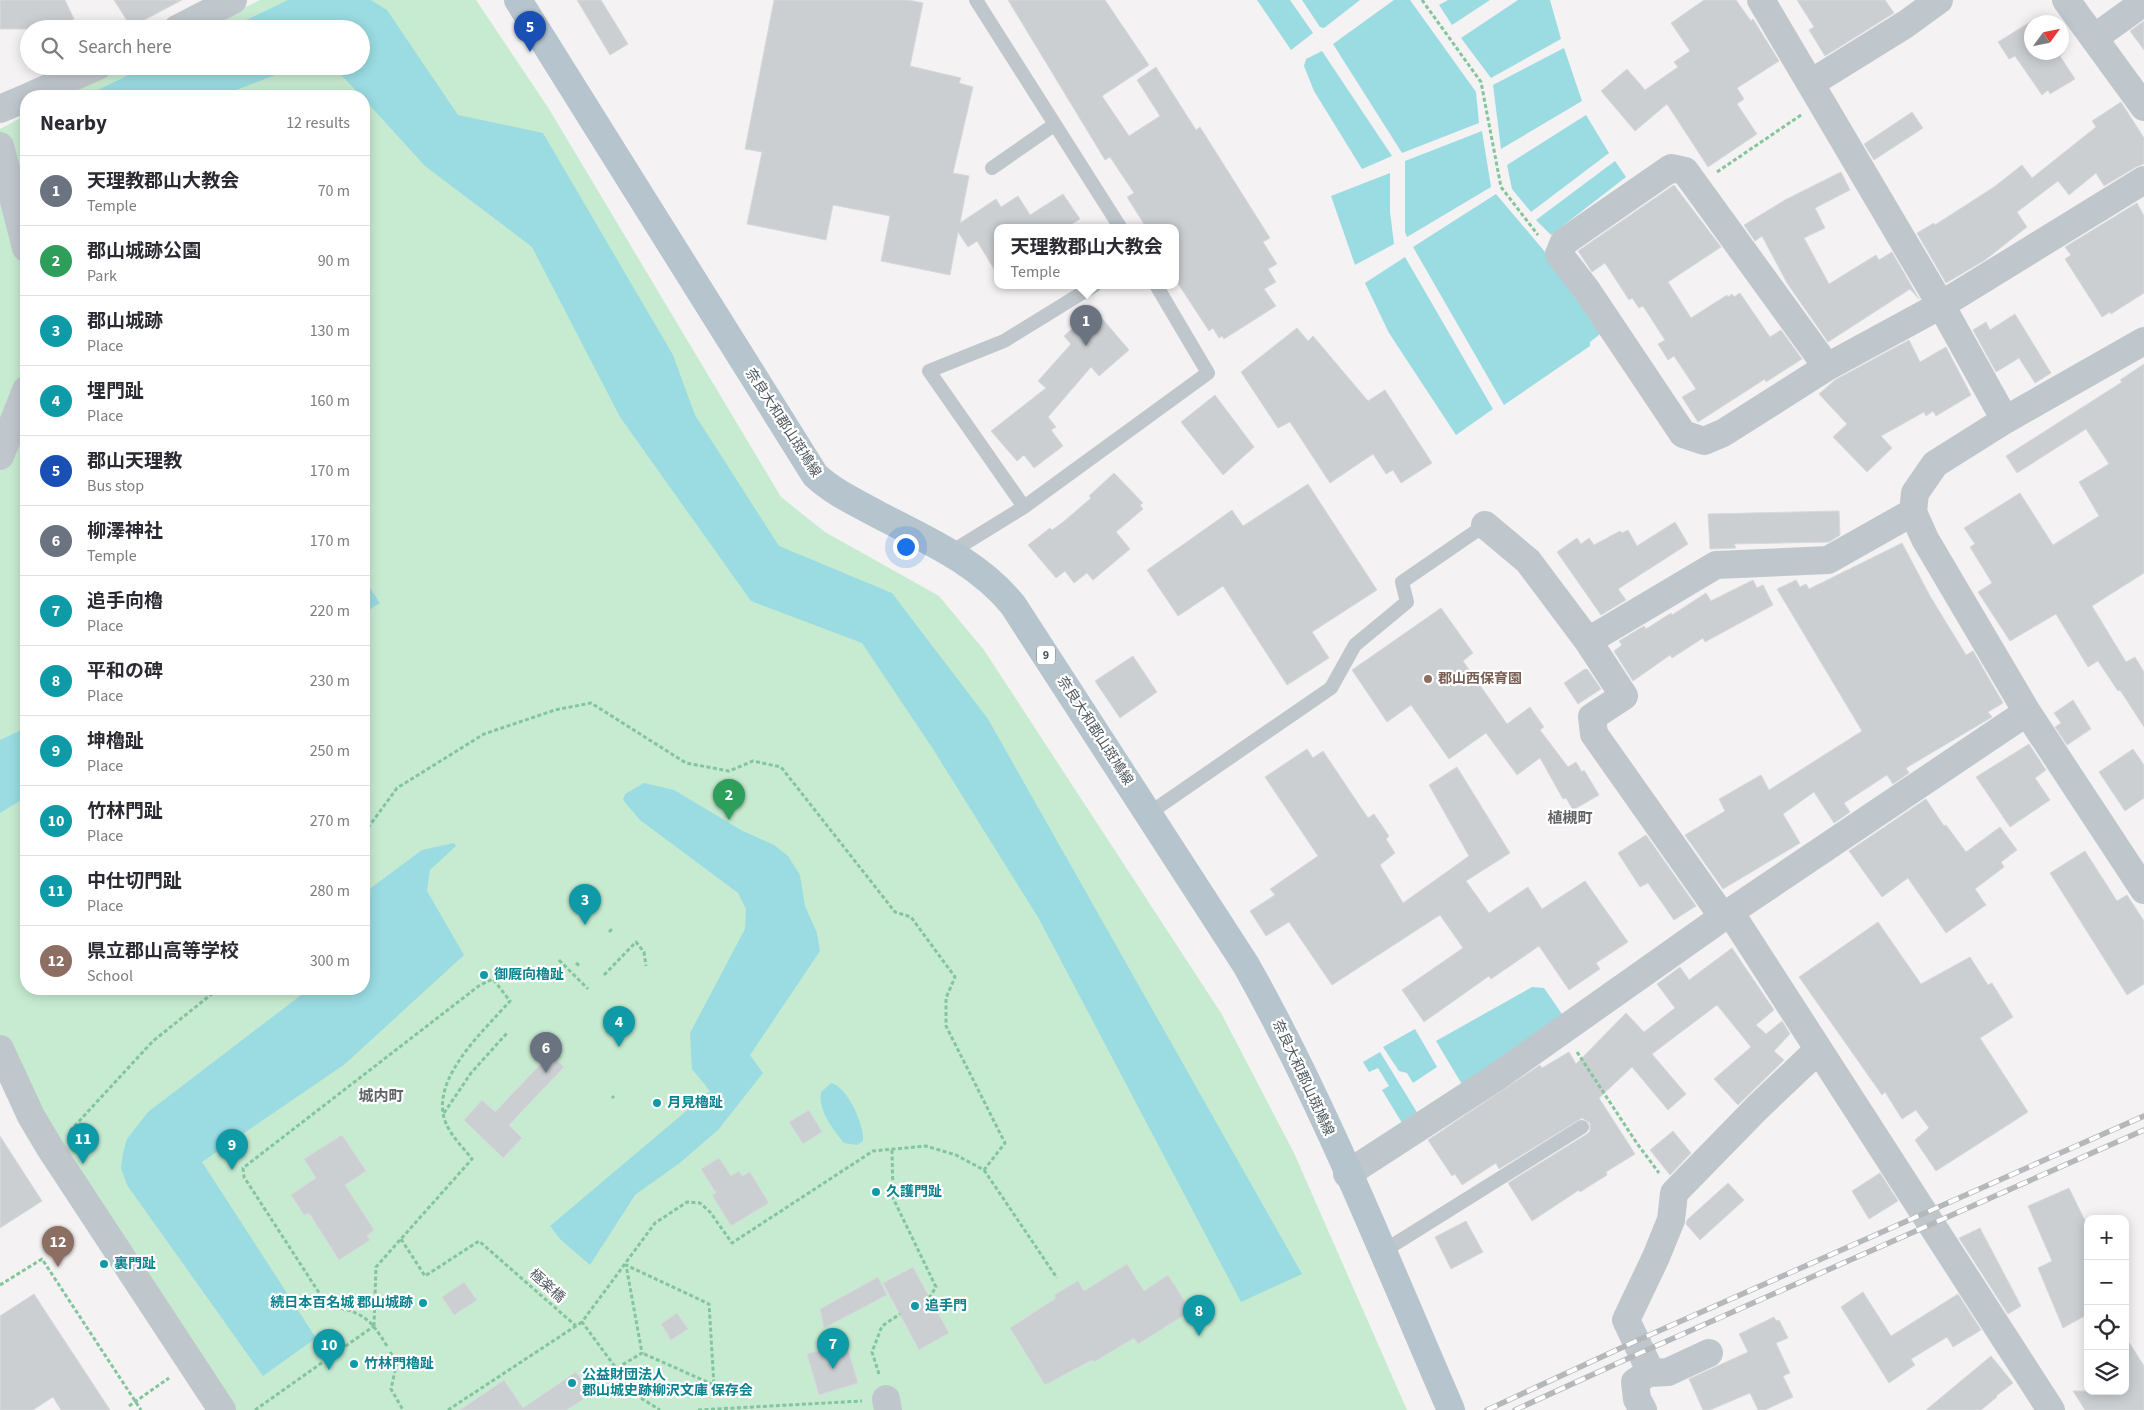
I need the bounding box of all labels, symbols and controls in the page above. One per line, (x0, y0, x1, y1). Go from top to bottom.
pin: 5 (514, 11, 546, 52)
north arrow (2024, 15, 2069, 60)
search box (20, 20, 370, 75)
icon: search (38, 34, 66, 62)
text: Search here (78, 34, 172, 61)
text: Nearby (40, 108, 107, 138)
text: 12 results (286, 112, 350, 134)
text: 天理教郡山大教会 (87, 168, 239, 195)
text: 1 (52, 180, 60, 202)
text: 70 m (318, 180, 350, 202)
text: Temple (87, 195, 137, 217)
popup (994, 224, 1179, 289)
text: 天理教郡山大教会 (1010, 234, 1163, 261)
text: 郡山城跡公園 (87, 238, 201, 265)
text: 2 (52, 250, 60, 272)
text: 90 m (318, 250, 350, 272)
text: Temple (1010, 261, 1060, 283)
text: Park (87, 265, 117, 287)
pin: 1 (1070, 305, 1102, 346)
text: 郡山城跡 (87, 308, 163, 335)
text: 3 (52, 320, 60, 342)
text: 130 m (310, 320, 350, 342)
text: Place (87, 335, 123, 357)
street label: 奈良大和郡山斑鳩線 (740, 365, 826, 481)
text: 埋門趾 (87, 378, 144, 405)
text: 4 (52, 390, 60, 412)
text: 160 m (310, 390, 350, 412)
text: Place (87, 405, 123, 427)
text: 郡山天理教 (87, 448, 182, 475)
text: 5 (52, 460, 60, 482)
text: 170 m (310, 460, 350, 482)
text: Bus stop (87, 475, 144, 497)
text: 柳澤神社 (87, 518, 163, 545)
text: 6 (52, 530, 60, 552)
text: 170 m (310, 530, 350, 552)
your location (893, 534, 919, 560)
text: Temple (87, 545, 137, 567)
text: 追手向櫓 (87, 588, 163, 615)
text: 7 (52, 600, 60, 622)
text: 220 m (310, 600, 350, 622)
text: Place (87, 615, 123, 637)
road number: 9 (1037, 646, 1055, 664)
text: 平和の碑 (87, 658, 163, 685)
place label: 郡山西保育園 (1438, 669, 1522, 689)
text: 8 (52, 670, 60, 692)
text: 230 m (310, 670, 350, 692)
street label: 奈良大和郡山斑鳩線 (1052, 673, 1138, 789)
marker: 郡山西保育園 (1422, 673, 1434, 685)
text: Place (87, 685, 123, 707)
text: 坤櫓趾 (87, 728, 144, 755)
text: 9 (52, 740, 60, 762)
text: 250 m (310, 740, 350, 762)
text: Place (87, 755, 123, 777)
pin: 2 (713, 779, 745, 820)
text: 竹林門趾 (87, 798, 163, 825)
district label: 植槻町 (1547, 808, 1593, 829)
text: 10 (48, 810, 64, 832)
text: 270 m (310, 810, 350, 832)
text: Place (87, 825, 123, 847)
text: 中仕切門趾 (87, 868, 182, 895)
text: 11 (48, 880, 64, 902)
text: 280 m (310, 880, 350, 902)
pin: 3 (569, 884, 601, 925)
text: Place (87, 895, 123, 917)
text: 県立郡山高等学校 (87, 938, 239, 965)
text: 12 (48, 950, 64, 972)
text: 300 m (310, 950, 350, 972)
text: School (87, 965, 133, 987)
place label: 御厩向櫓趾 (494, 965, 564, 985)
marker: 御厩向櫓趾 (478, 969, 490, 981)
pin: 4 (603, 1006, 635, 1047)
street label: 奈良大和郡山斑鳩線 (1267, 1017, 1339, 1139)
pin: 6 (530, 1032, 562, 1073)
district label: 城内町 (358, 1086, 404, 1107)
place label: 月見櫓趾 (667, 1093, 723, 1113)
marker: 月見櫓趾 (651, 1097, 663, 1109)
pin: 11 (67, 1123, 99, 1164)
pin: 9 (216, 1129, 248, 1170)
place label: 久護門趾 (886, 1182, 942, 1202)
marker: 久護門趾 (870, 1186, 882, 1198)
map controls (2084, 1215, 2129, 1395)
button: + (2084, 1215, 2129, 1260)
pin: 12 (42, 1226, 74, 1267)
place label: 裏門趾 (114, 1254, 156, 1274)
marker: 裏門趾 (98, 1258, 110, 1270)
button: − (2084, 1260, 2129, 1305)
street label: 極楽橋 (525, 1265, 569, 1307)
place label: 続日本百名城 郡山城跡 (270, 1293, 413, 1313)
pin: 8 (1183, 1295, 1215, 1336)
place label: 追手門 (925, 1296, 967, 1316)
marker: 続日本百名城 郡山城跡 (417, 1297, 429, 1309)
marker: 追手門 (909, 1300, 921, 1312)
button: locate (2084, 1305, 2129, 1350)
pin: 7 (817, 1328, 849, 1369)
pin: 10 (313, 1329, 345, 1370)
button: layers (2084, 1350, 2129, 1395)
place label: 竹林門櫓趾 (364, 1354, 434, 1374)
marker: 竹林門櫓趾 (348, 1358, 360, 1370)
place label: 公益財団法人 郡山城史跡柳沢文庫 保存会 (582, 1365, 753, 1401)
marker: 公益財団法人 郡山城史跡柳沢文庫 保存会 (566, 1377, 578, 1389)

